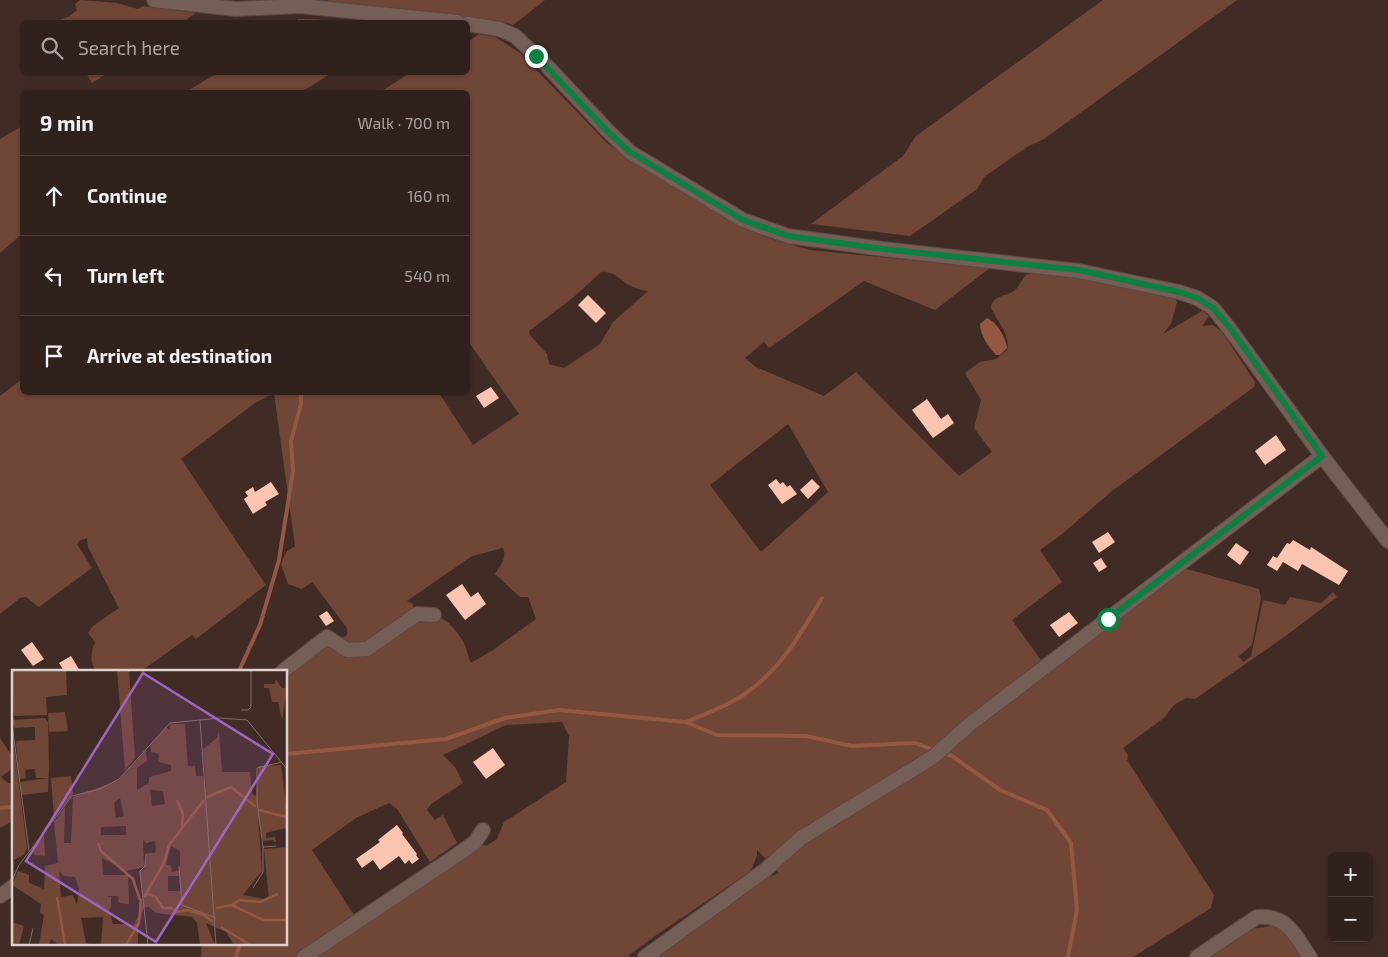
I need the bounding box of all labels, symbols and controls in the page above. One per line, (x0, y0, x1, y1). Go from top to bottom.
search box (20, 20, 470, 75)
icon: search (38, 34, 66, 62)
text: Search here (78, 36, 180, 59)
route end (525, 45, 548, 68)
text: 9 min (40, 110, 94, 135)
text: Walk · 700 m (358, 113, 450, 132)
icon: ahead (40, 182, 68, 210)
text: Continue (87, 184, 167, 207)
text: 160 m (407, 186, 450, 205)
icon: left (40, 262, 68, 290)
text: Turn left (87, 264, 164, 287)
text: 540 m (404, 266, 450, 285)
icon: arrive (40, 342, 68, 370)
text: Arrive at destination (87, 344, 272, 367)
route start (1097, 608, 1120, 631)
inset map (12, 670, 288, 944)
map controls (1328, 852, 1373, 942)
button: + (1328, 852, 1373, 897)
button: − (1328, 897, 1373, 942)

